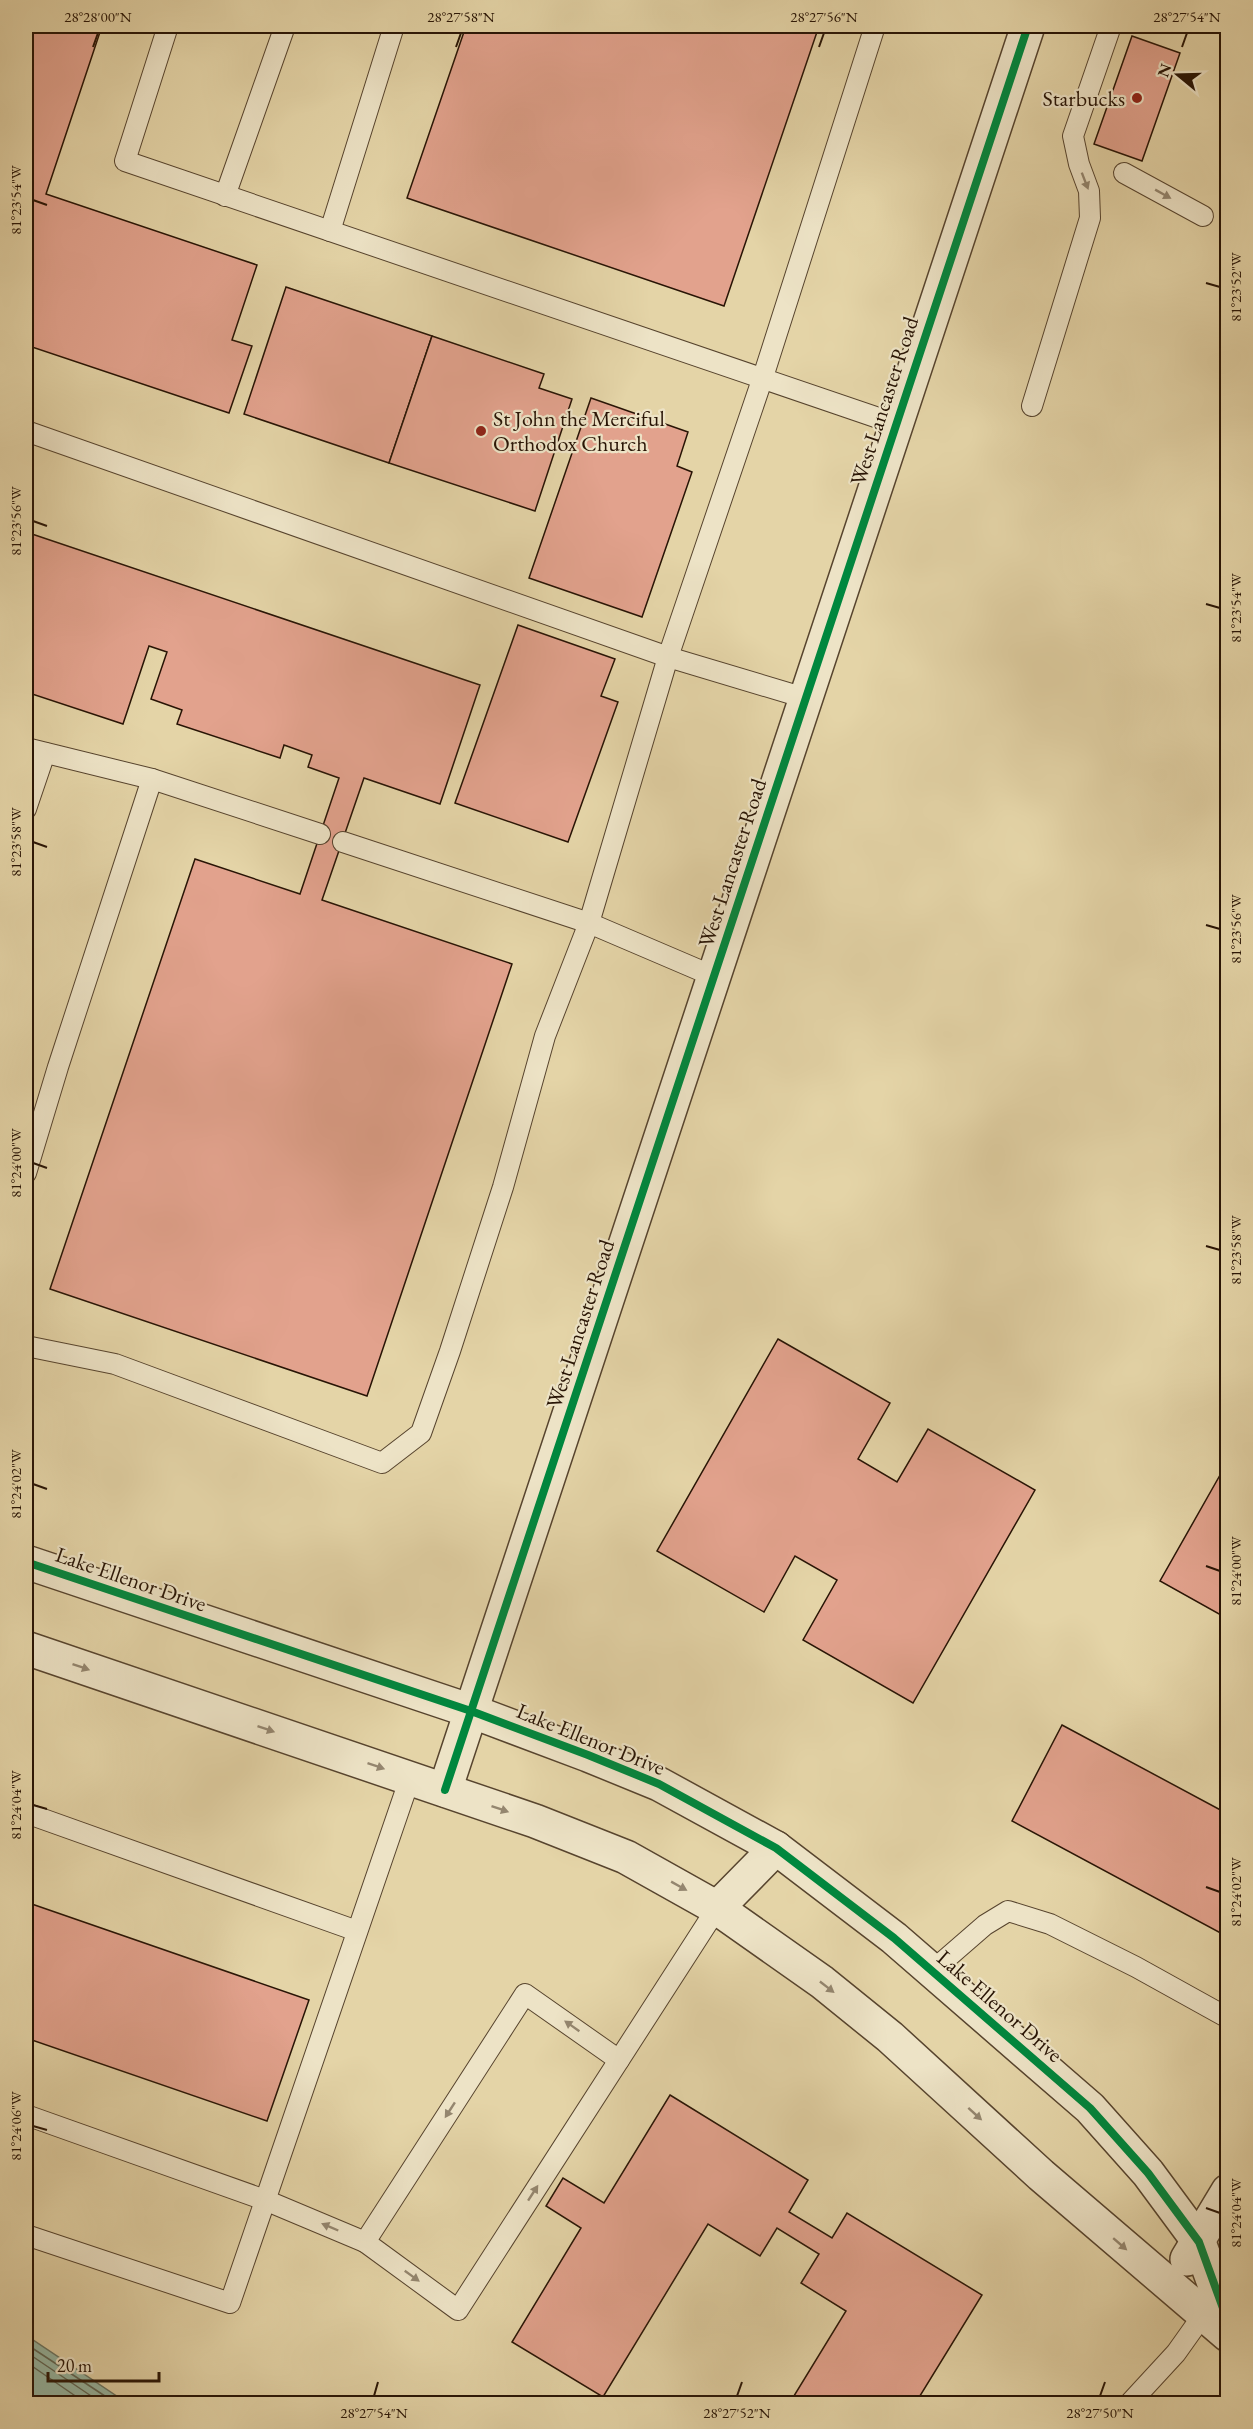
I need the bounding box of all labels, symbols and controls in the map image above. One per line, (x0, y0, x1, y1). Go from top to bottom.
text: 28°28'00"N (64, 7, 132, 26)
text: 28°27'58"N (427, 7, 495, 26)
text: 28°27'56"N (790, 7, 858, 26)
text: 28°27'54"N (1153, 7, 1221, 26)
north arrow (1148, 45, 1208, 105)
text: N (1152, 61, 1176, 80)
place label: Starbucks (1042, 84, 1125, 113)
marker: Starbucks (1130, 91, 1144, 105)
text: 81°23'54"W (6, 165, 25, 235)
one-way arrow (1081, 172, 1091, 190)
one-way arrow (1155, 189, 1172, 199)
text: 81°23'52"W (1226, 252, 1245, 322)
street label: West Lancaster Road (843, 312, 925, 489)
place label: St John the Merciful Orthodox Church (493, 404, 665, 458)
marker: St John the Merciful Orthodox Church (474, 424, 488, 438)
text: 81°23'56"W (6, 486, 25, 556)
text: 81°23'54"W (1226, 573, 1245, 643)
street label: West Lancaster Road (691, 774, 773, 951)
text: 81°23'58"W (6, 807, 25, 877)
text: 81°23'56"W (1226, 894, 1245, 964)
text: 81°24'00"W (6, 1128, 25, 1198)
text: 81°23'58"W (1226, 1215, 1245, 1285)
street label: West Lancaster Road (539, 1235, 621, 1412)
text: 81°24'02"W (6, 1449, 25, 1519)
text: 81°24'00"W (1226, 1536, 1245, 1606)
street label: Lake Ellenor Drive (52, 1540, 211, 1619)
one-way arrow (72, 1663, 90, 1672)
street label: Lake Ellenor Drive (512, 1696, 670, 1782)
one-way arrow (257, 1725, 275, 1735)
one-way arrow (367, 1762, 385, 1772)
text: 81°24'04"W (6, 1770, 25, 1840)
one-way arrow (491, 1804, 509, 1814)
text: 81°24'02"W (1226, 1857, 1245, 1927)
one-way arrow (671, 1881, 688, 1891)
street label: Lake Ellenor Drive (931, 1943, 1069, 2069)
one-way arrow (820, 1980, 835, 1992)
one-way arrow (564, 2020, 580, 2032)
text: 81°24'06"W (6, 2091, 25, 2161)
one-way arrow (445, 2102, 456, 2118)
one-way arrow (967, 2107, 982, 2121)
text: 81°24'04"W (1226, 2178, 1245, 2248)
one-way arrow (527, 2185, 538, 2201)
one-way arrow (321, 2222, 339, 2231)
one-way arrow (1112, 2237, 1127, 2250)
one-way arrow (405, 2270, 420, 2282)
scale bar (48, 2345, 159, 2383)
text: 20 m (57, 2354, 92, 2377)
text: 28°27'54"N (340, 2403, 408, 2422)
text: 28°27'52"N (703, 2403, 771, 2422)
text: 28°27'50"N (1066, 2403, 1134, 2422)

